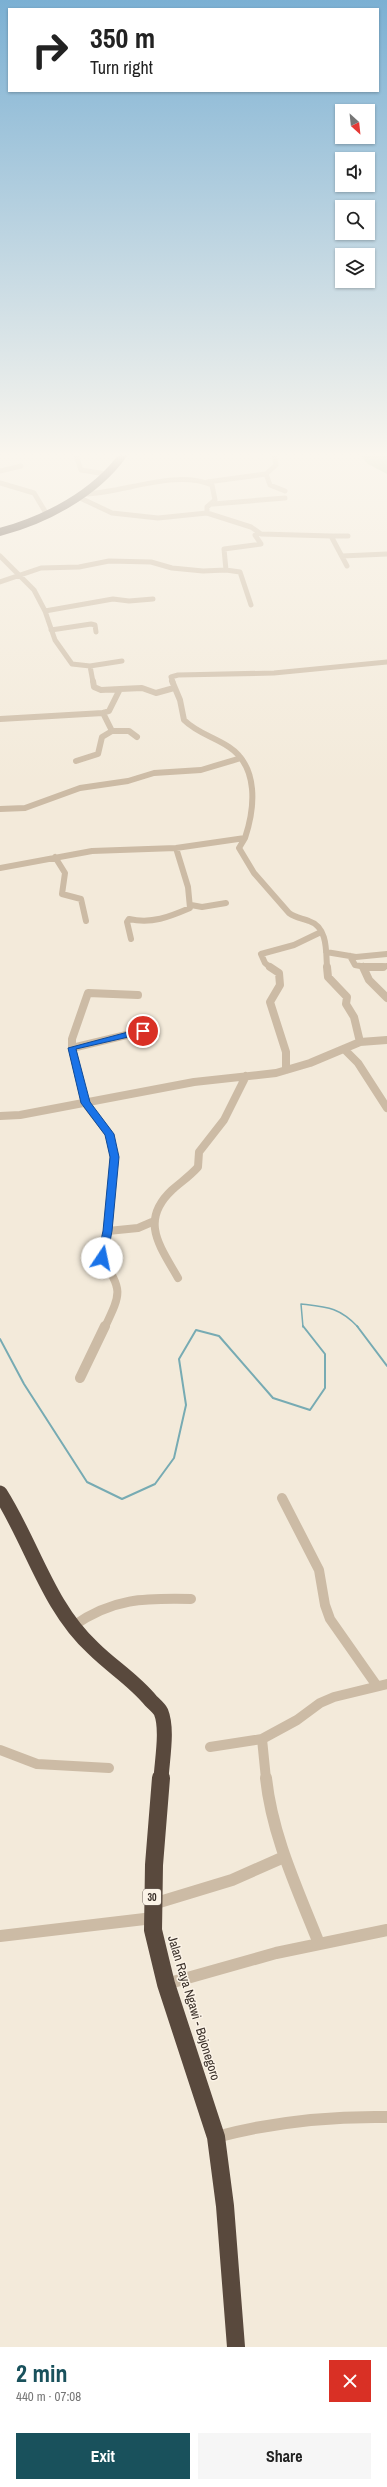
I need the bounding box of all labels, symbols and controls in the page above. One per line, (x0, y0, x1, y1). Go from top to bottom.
text: 350 m (90, 19, 155, 57)
icon: right (24, 24, 76, 76)
text: Turn right (90, 55, 153, 80)
north arrow (335, 104, 375, 144)
map controls (335, 104, 375, 288)
button: sound (335, 152, 375, 192)
button: search (335, 200, 375, 240)
button: layers (335, 248, 375, 288)
pin (126, 1014, 160, 1048)
icon: arrive (132, 1020, 154, 1042)
position arrow (81, 1237, 123, 1279)
road number: 30 (143, 1889, 161, 1905)
street label: Jalan Raya Ngawi - Bojonegoro (164, 1934, 224, 2083)
text: 2 min (16, 2357, 67, 2389)
button: close (329, 2360, 371, 2402)
text: 440 m · 07:08 (16, 2388, 81, 2405)
button: Exit (16, 2433, 190, 2479)
button: Share (198, 2433, 371, 2479)

